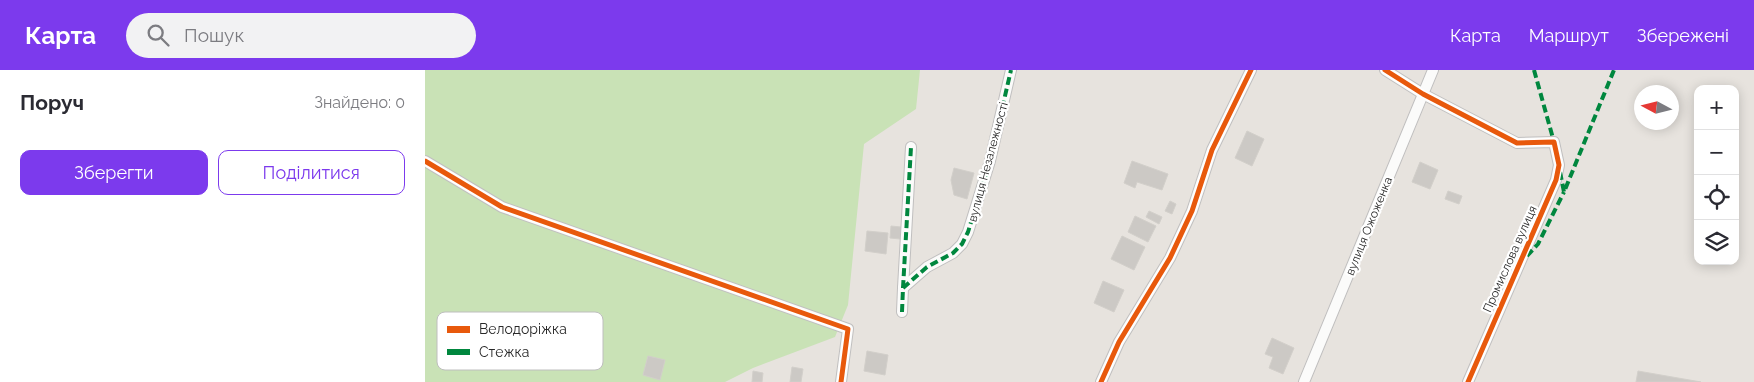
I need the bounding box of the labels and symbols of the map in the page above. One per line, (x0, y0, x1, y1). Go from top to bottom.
north arrow (1634, 85, 1679, 130)
street label: вулиця Незалежності (965, 101, 1011, 223)
street label: вулиця Ожоженка (1343, 175, 1395, 277)
street label: Промислова вулиця (1480, 203, 1540, 315)
legend (437, 312, 603, 370)
text: Велодоріжка (479, 321, 567, 337)
text: Стежка (479, 344, 529, 360)

